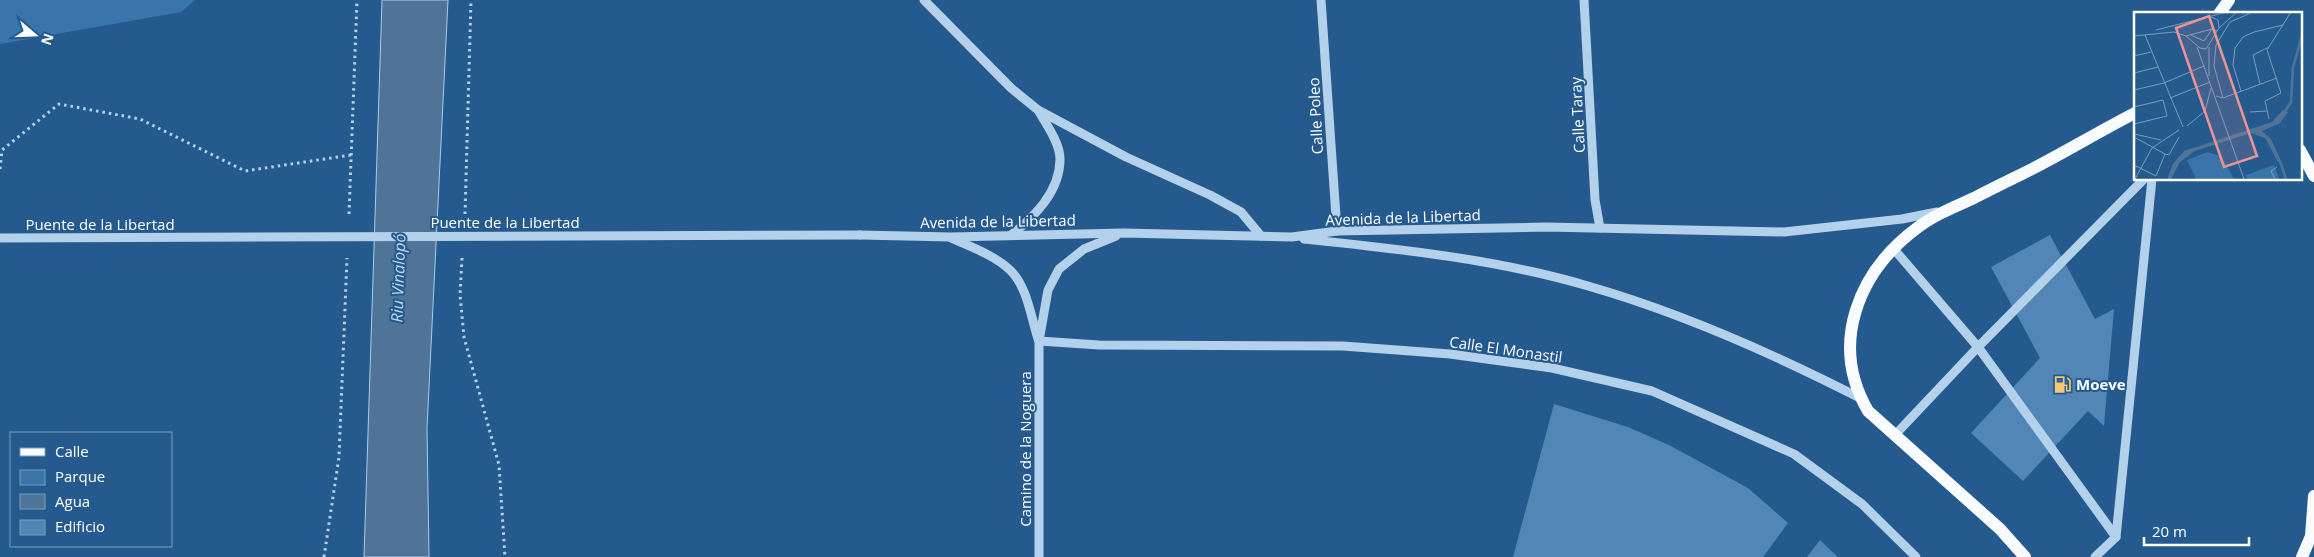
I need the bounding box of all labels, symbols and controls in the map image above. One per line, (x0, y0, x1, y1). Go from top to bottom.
north arrow (10, 10, 60, 60)
inset map (2134, 12, 2302, 180)
text: N (37, 31, 59, 48)
street label: Calle Taray (1565, 76, 1589, 154)
street label: Calle Poleo (1303, 77, 1327, 155)
street label: Avenida de la Libertad (1325, 204, 1481, 230)
street label: Avenida de la Libertad (920, 210, 1076, 232)
street label: Puente de la Libertad (430, 212, 580, 232)
street label: Puente de la Libertad (25, 214, 175, 234)
water label: Riu Vinalopó (385, 233, 411, 323)
street label: Calle El Monastil (1448, 331, 1564, 367)
street label: Camino de la Noguera (1015, 371, 1035, 527)
fuel station icon: Moeve (2052, 374, 2072, 394)
place label: Moeve (2076, 374, 2126, 394)
legend (10, 432, 172, 547)
text: Calle (55, 441, 89, 461)
text: Parque (55, 466, 105, 486)
text: Agua (55, 491, 90, 511)
scale bar (2144, 514, 2249, 546)
text: Edificio (55, 516, 105, 536)
text: 20 m (2152, 521, 2187, 541)

